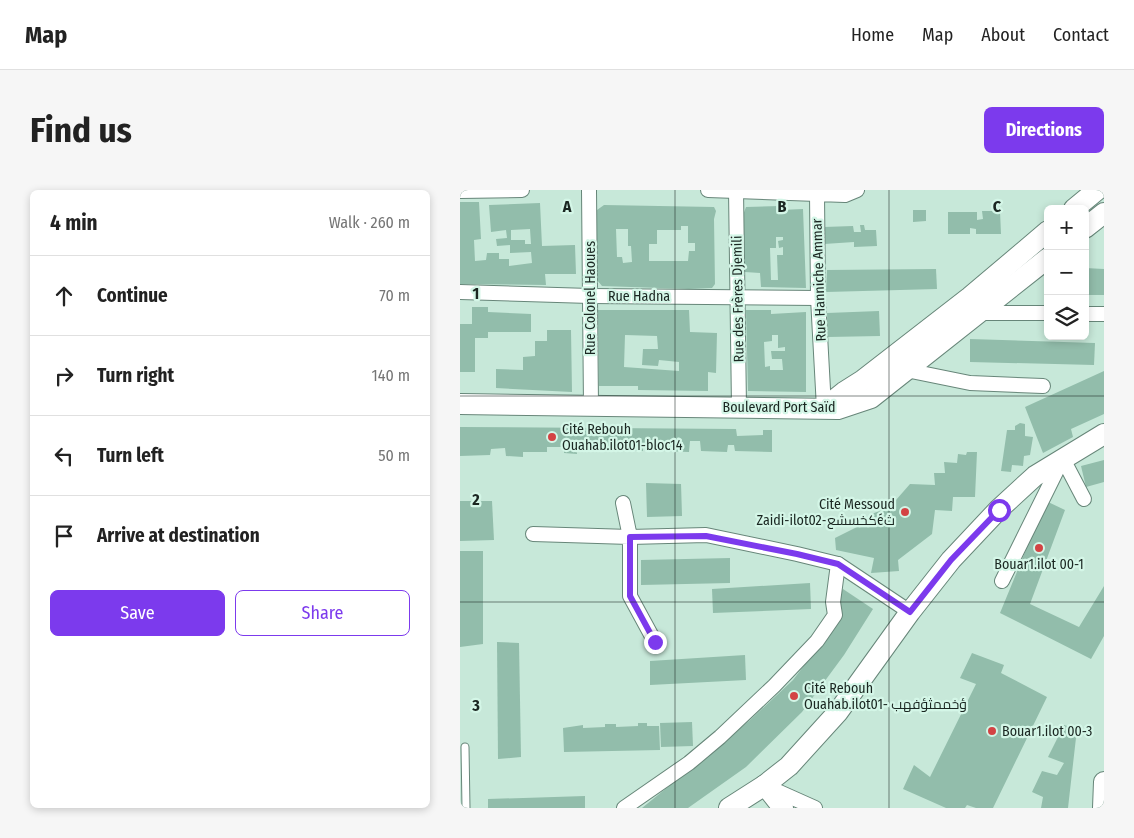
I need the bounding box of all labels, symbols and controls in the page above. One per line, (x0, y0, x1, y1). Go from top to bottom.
text: Map (25, 21, 67, 49)
text: Home (851, 24, 894, 46)
text: Map (922, 24, 953, 46)
text: About (981, 24, 1025, 46)
text: Contact (1053, 24, 1109, 46)
button: Directions (984, 107, 1104, 153)
text: Find us (30, 109, 132, 151)
text: A (562, 197, 572, 216)
text: B (778, 197, 787, 216)
text: C (993, 197, 1002, 216)
map controls (1044, 205, 1089, 340)
button: + (1044, 205, 1089, 250)
text: 4 min (50, 210, 98, 236)
text: Walk · 260 m (329, 213, 410, 232)
street label: Rue Hanniche Ammar (808, 218, 830, 342)
street label: Rue des Frères Djemili (728, 236, 748, 362)
street label: Rue Colonel Haoues (582, 241, 599, 355)
button: − (1044, 250, 1089, 295)
icon: ahead (50, 282, 78, 310)
text: Continue (97, 284, 168, 307)
text: 1 (473, 284, 479, 303)
text: 70 m (379, 286, 410, 305)
street label: Rue Hadna (608, 288, 670, 305)
button: layers (1044, 295, 1089, 340)
icon: right (50, 362, 78, 390)
text: Turn right (97, 364, 174, 387)
text: 140 m (372, 366, 410, 385)
street label: Boulevard Port Saïd (723, 399, 835, 416)
place label: Cité Rebouh Ouahab.ilot01-bloc14 (562, 421, 683, 454)
marker: Cité Rebouh Ouahab.ilot01-bloc14 (546, 431, 558, 443)
icon: left (50, 442, 78, 470)
text: Turn left (97, 444, 164, 467)
text: 50 m (378, 446, 410, 465)
text: 2 (471, 490, 480, 509)
place label: Cité Messoud Zaidi-ilot02-كخسشعéث (756, 496, 895, 529)
route start (988, 499, 1011, 522)
marker: Cité Messoud Zaidi-ilot02-كخسشعéث (899, 506, 911, 518)
icon: arrive (50, 522, 78, 550)
text: Arrive at destination (97, 524, 260, 547)
marker: Bouar1.ilot 00-1 (1033, 542, 1045, 554)
place label: Bouar1.ilot 00-1 (994, 556, 1084, 573)
button: Save (50, 590, 225, 636)
button: Share (235, 590, 410, 636)
route end (644, 631, 667, 654)
place label: Cité Rebouh Ouahab.ilot01- ؤخممثؤفهب (804, 680, 967, 713)
marker: Cité Rebouh Ouahab.ilot01- ؤخممثؤفهب (788, 690, 800, 702)
text: 3 (471, 696, 480, 715)
place label: Bouar1.ilot 00-3 (1002, 723, 1092, 740)
marker: Bouar1.ilot 00-3 (986, 725, 998, 737)

